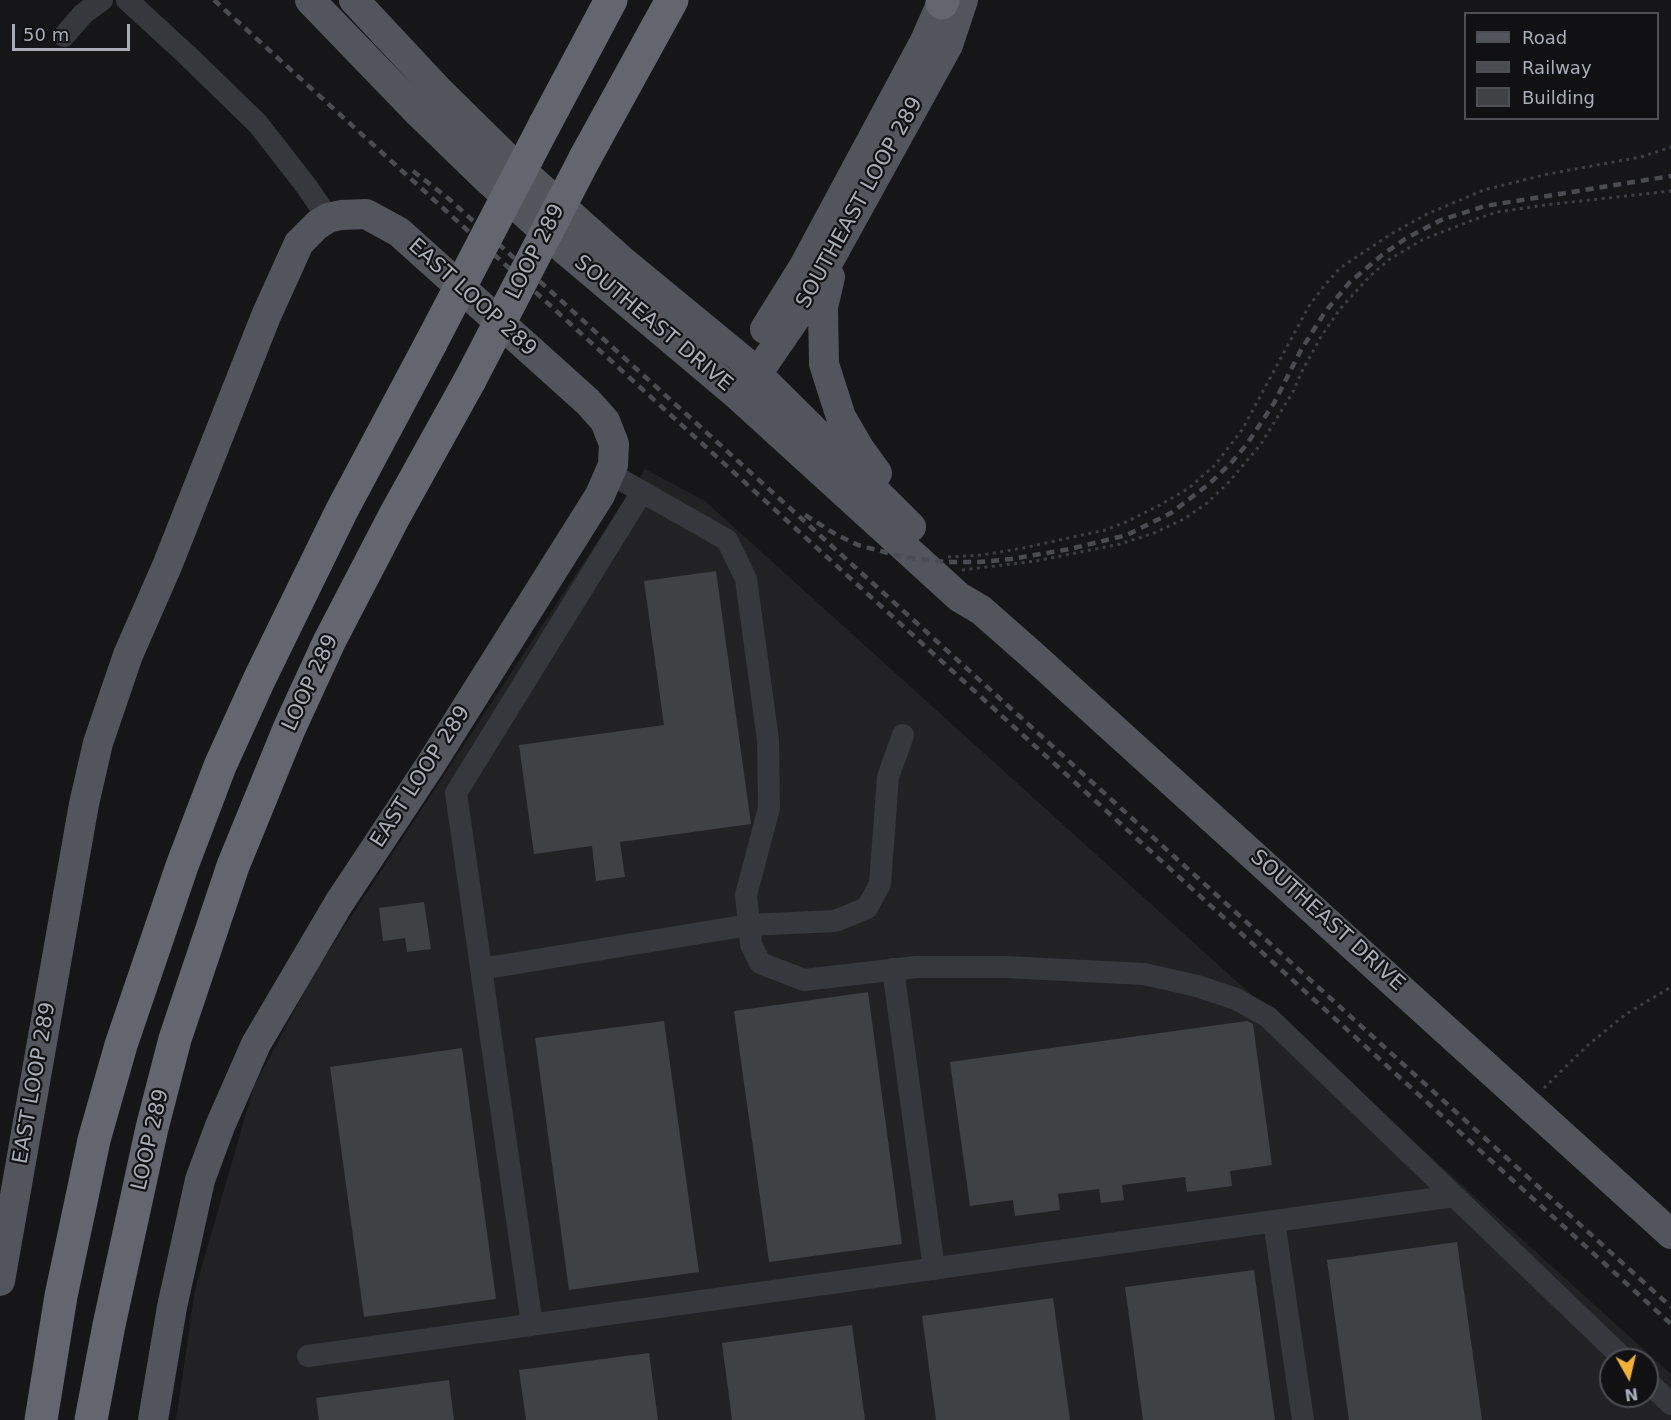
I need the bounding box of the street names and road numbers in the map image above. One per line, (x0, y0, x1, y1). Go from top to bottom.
street label: SOUTHEAST LOOP 289 (791, 93, 929, 313)
street label: LOOP 289 (501, 200, 571, 304)
street label: EAST LOOP 289 (403, 234, 541, 362)
street label: SOUTHEAST DRIVE (569, 250, 737, 398)
street label: LOOP 289 (278, 631, 344, 735)
street label: EAST LOOP 289 (366, 701, 476, 853)
street label: SOUTHEAST DRIVE (1245, 845, 1409, 997)
street label: EAST LOOP 289 (8, 1000, 62, 1166)
street label: LOOP 289 (127, 1087, 175, 1193)

